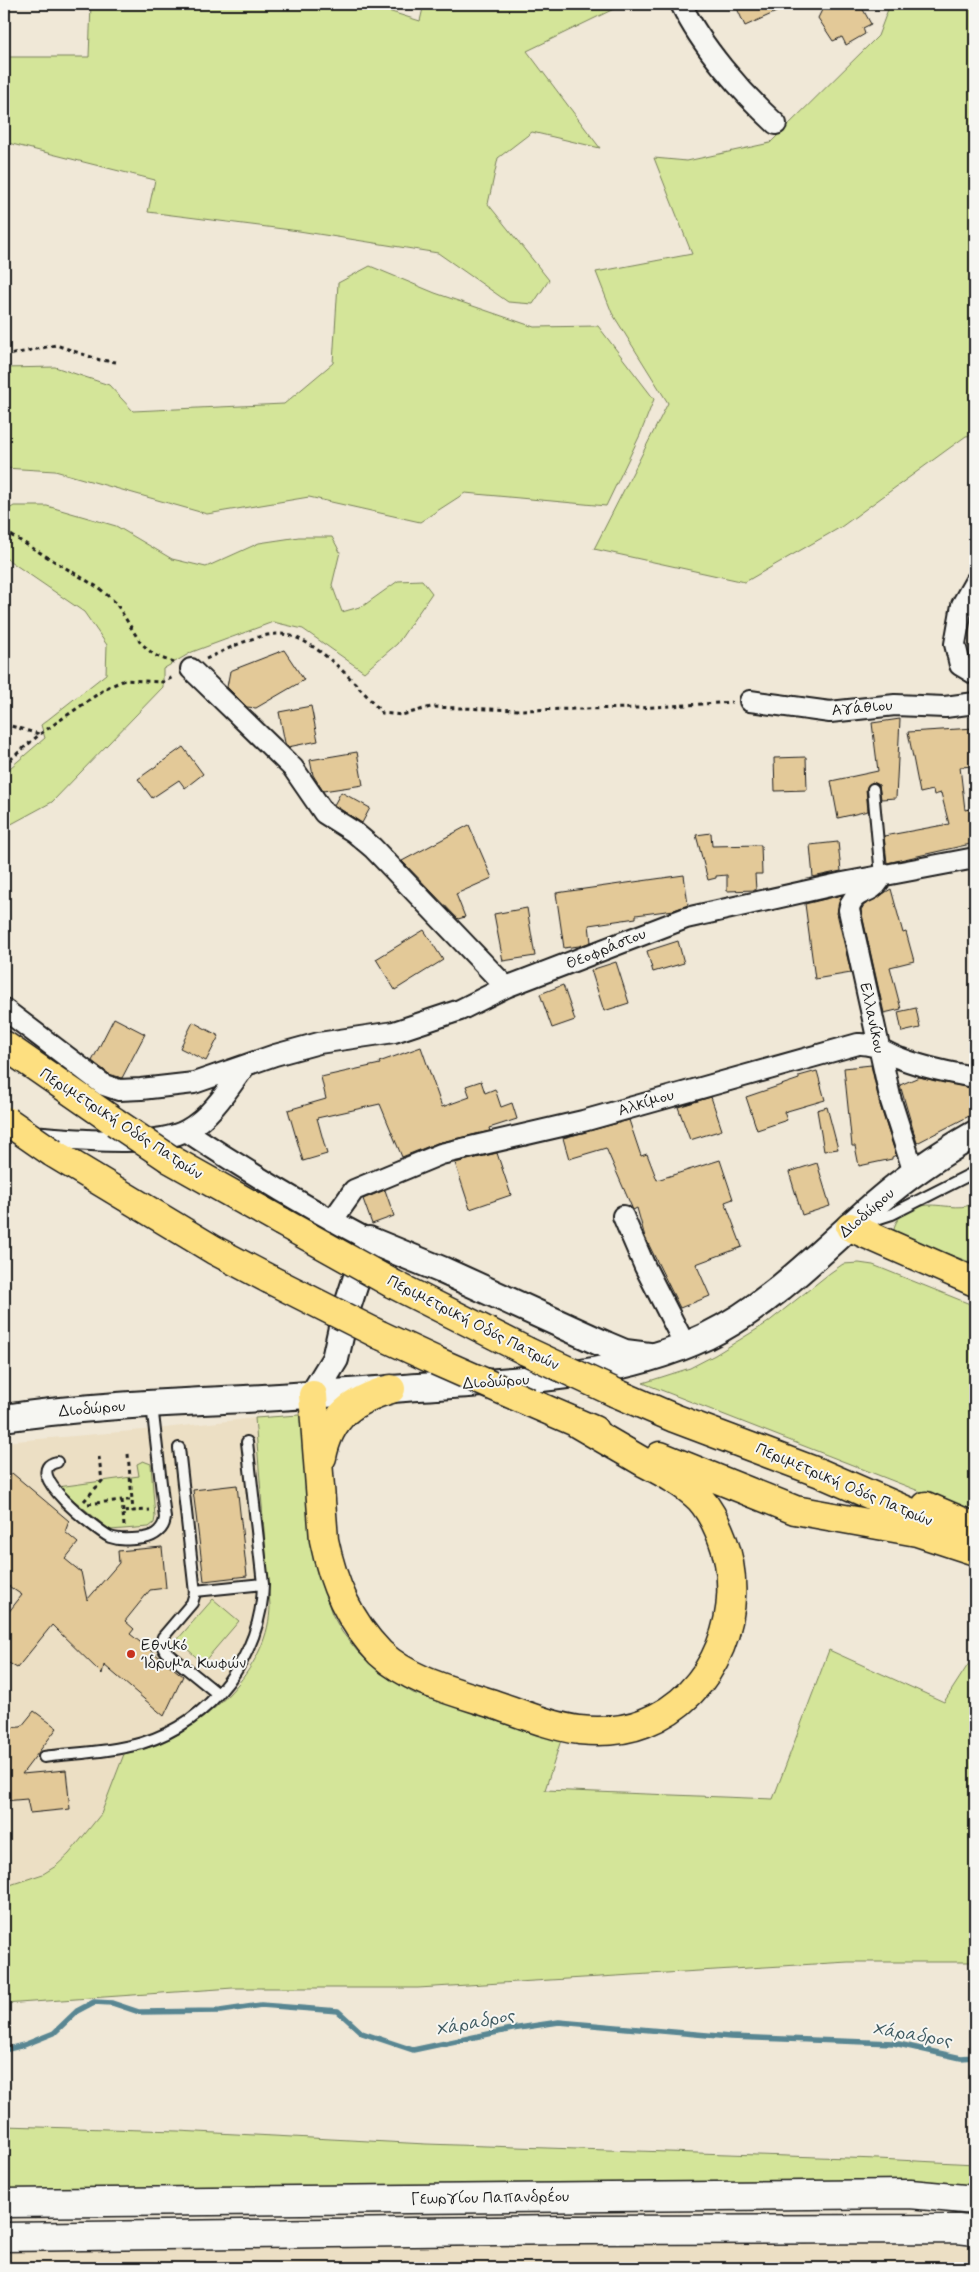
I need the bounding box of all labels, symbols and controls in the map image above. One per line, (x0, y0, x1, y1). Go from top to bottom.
street label: Αγάθιου (831, 695, 893, 721)
street label: Θεοφράστου (563, 923, 649, 975)
street label: Ελλανίκου (854, 981, 890, 1055)
street label: Περιμετρική Οδός Πατρών (35, 1063, 207, 1185)
street label: Αλκίμου (615, 1085, 677, 1121)
street label: Διοδώρου (835, 1183, 899, 1243)
street label: Περιμετρική Οδός Πατρών (383, 1270, 563, 1376)
street label: Διοδώρου (462, 1369, 530, 1395)
street label: Διοδώρου (58, 1396, 126, 1422)
street label: Περιμετρική Οδός Πατρών (752, 1438, 936, 1532)
place label: Εθνικό Ίδρυμα Κωφών (141, 1635, 246, 1674)
marker: Εθνικό Ίδρυμα Κωφών (125, 1648, 137, 1660)
water label: Χάραδρος (434, 2003, 517, 2042)
water label: Χάραδρος (871, 2017, 954, 2053)
street label: Γεωργίου Παπανδρέου (411, 2185, 569, 2210)

